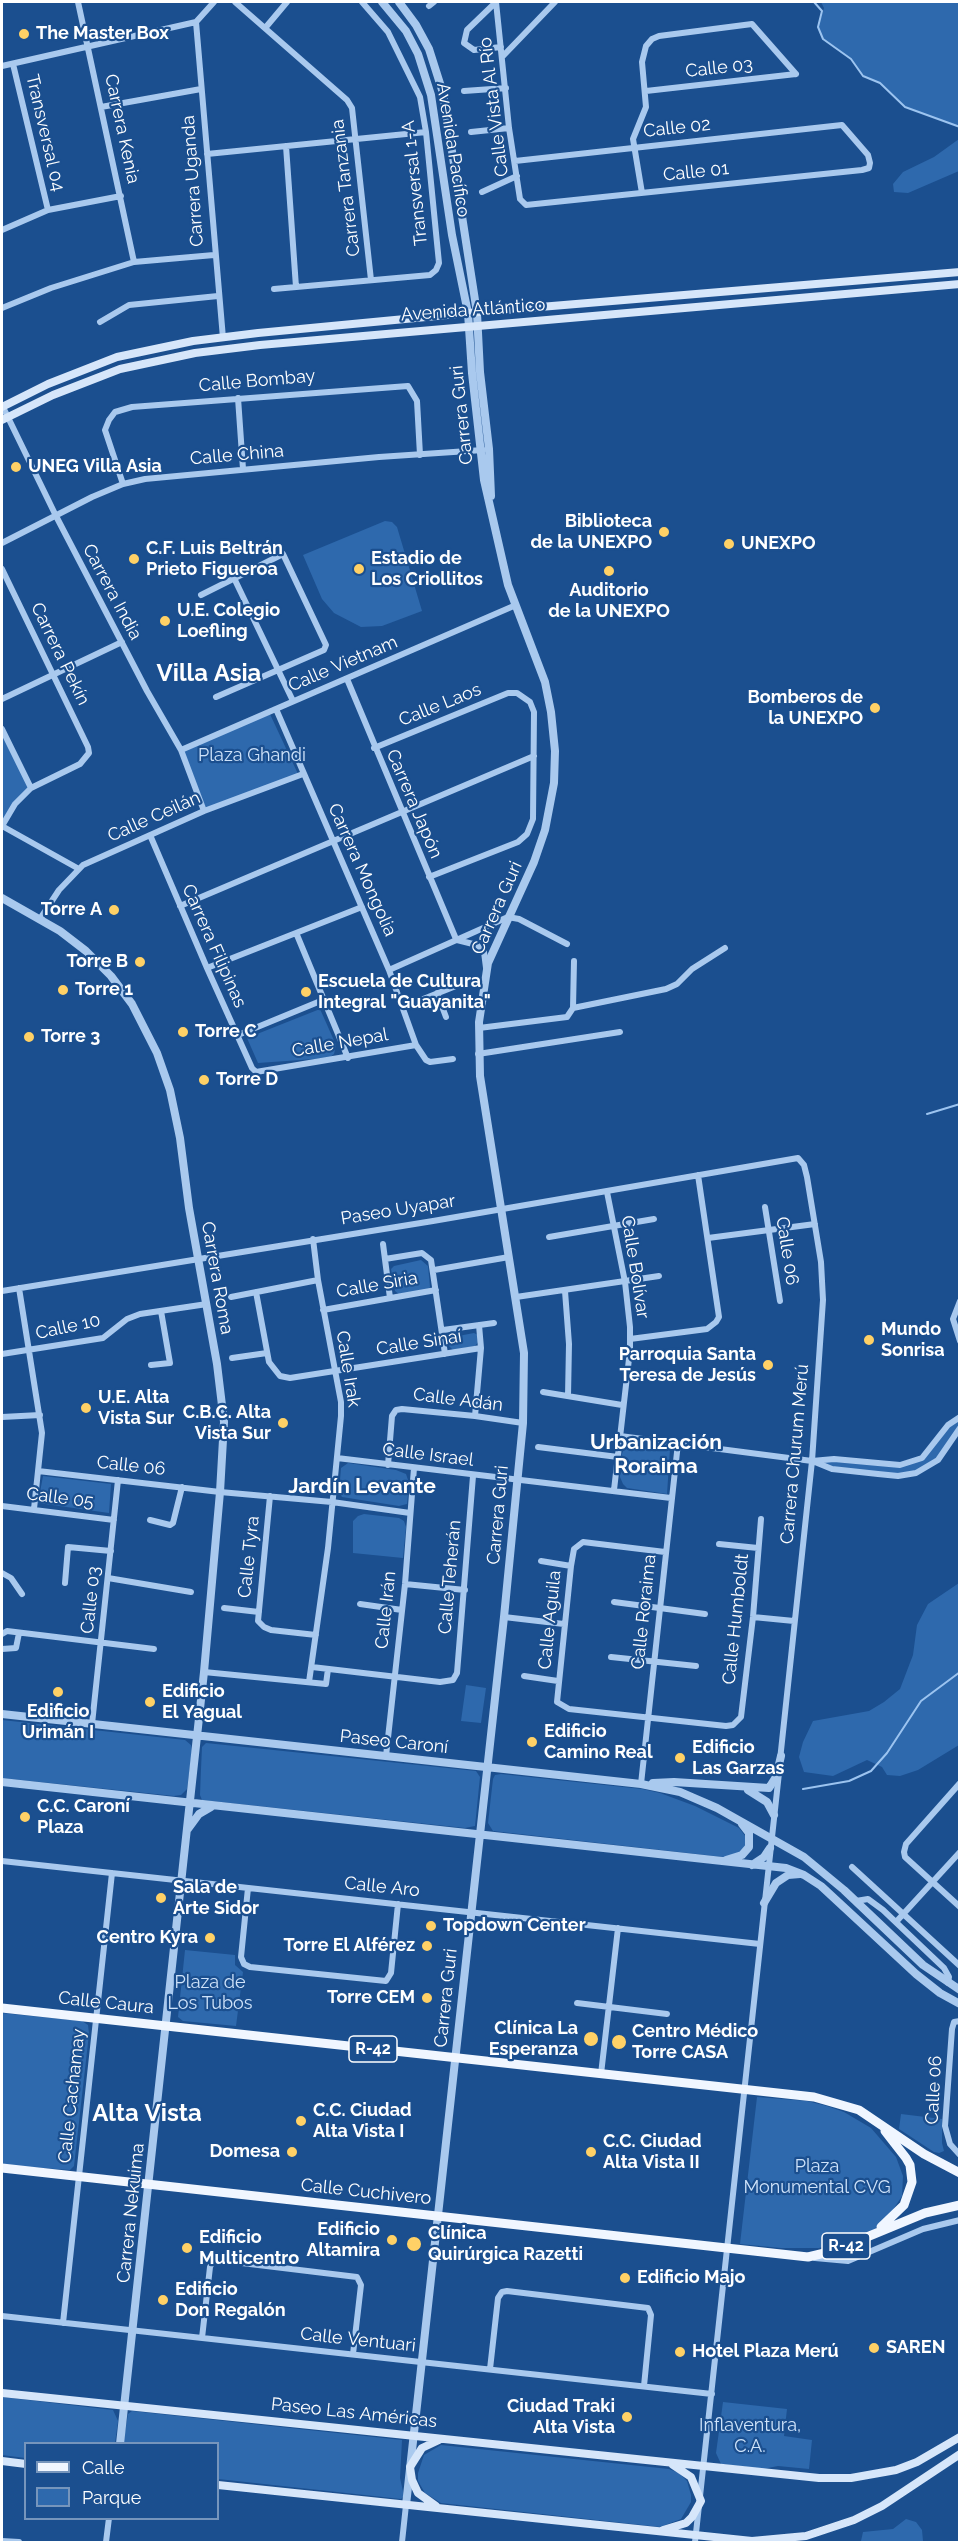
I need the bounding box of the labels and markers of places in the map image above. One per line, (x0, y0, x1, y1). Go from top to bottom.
place label: The Master Box (36, 23, 169, 45)
marker: The Master Box (17, 27, 31, 41)
place label: UNEG Villa Asia (28, 456, 162, 478)
marker: UNEG Villa Asia (9, 460, 23, 474)
place label: Biblioteca de la UNEXPO (530, 511, 652, 554)
marker: Biblioteca de la UNEXPO (657, 525, 671, 539)
place label: UNEXPO (741, 533, 816, 555)
marker: UNEXPO (722, 537, 736, 551)
place label: C.F. Luis Beltrán Prieto Figueroa (146, 538, 283, 580)
place label: Estadio de Los Criollitos (371, 548, 483, 590)
marker: C.F. Luis Beltrán Prieto Figueroa (127, 552, 141, 566)
marker: Estadio de Los Criollitos (352, 562, 366, 576)
marker: Auditorio de la UNEXPO (602, 564, 616, 578)
place label: Auditorio de la UNEXPO (548, 580, 670, 622)
place label: U.E. Colegio Loefling (177, 600, 280, 642)
marker: U.E. Colegio Loefling (158, 614, 172, 628)
place label: Bomberos de la UNEXPO (748, 687, 863, 730)
marker: Bomberos de la UNEXPO (868, 701, 882, 715)
place label: Torre A (41, 899, 102, 921)
marker: Torre A (107, 903, 121, 917)
place label: Torre B (67, 951, 128, 973)
marker: Torre B (133, 955, 147, 969)
place label: Escuela de Cultura Integral "Guayanita" (318, 971, 491, 1014)
place label: Torre 1 (75, 979, 133, 1001)
marker: Torre 1 (56, 983, 70, 997)
marker: Escuela de Cultura Integral "Guayanita" (299, 985, 313, 999)
place label: Torre C (195, 1021, 257, 1043)
marker: Torre C (176, 1025, 190, 1039)
place label: Torre 3 (41, 1026, 100, 1048)
marker: Torre 3 (22, 1030, 36, 1044)
place label: Torre D (216, 1069, 278, 1091)
marker: Torre D (197, 1073, 211, 1087)
place label: Mundo Sonrisa (881, 1319, 945, 1362)
marker: Mundo Sonrisa (862, 1333, 876, 1347)
place label: Parroquia Santa Teresa de Jesús (619, 1344, 756, 1386)
marker: Parroquia Santa Teresa de Jesús (761, 1358, 775, 1372)
place label: U.E. Alta Vista Sur (98, 1387, 174, 1430)
marker: U.E. Alta Vista Sur (79, 1401, 93, 1415)
place label: C.B.C. Alta Vista Sur (183, 1402, 271, 1444)
marker: C.B.C. Alta Vista Sur (276, 1416, 290, 1430)
place label: Edificio El Yagual (162, 1681, 242, 1724)
marker: Edificio Urimán I (51, 1685, 65, 1699)
marker: Edificio El Yagual (143, 1695, 157, 1709)
place label: Edificio Urimán I (22, 1701, 94, 1744)
place label: Edificio Camino Real (544, 1721, 653, 1764)
marker: Edificio Camino Real (525, 1735, 539, 1749)
place label: Edificio Las Garzas (692, 1737, 785, 1780)
marker: Edificio Las Garzas (673, 1751, 687, 1765)
place label: C.C. Caroní Plaza (37, 1796, 130, 1838)
marker: C.C. Caroní Plaza (18, 1810, 32, 1824)
place label: Sala de Arte Sidor (173, 1877, 259, 1920)
marker: Sala de Arte Sidor (154, 1891, 168, 1905)
place label: Topdown Center (443, 1915, 586, 1937)
marker: Topdown Center (424, 1919, 438, 1933)
place label: Centro Kyra (97, 1927, 198, 1949)
marker: Centro Kyra (203, 1931, 217, 1945)
place label: Torre El Alférez (284, 1935, 415, 1957)
marker: Torre El Alférez (420, 1939, 434, 1953)
place label: Torre CEM (327, 1987, 415, 2009)
marker: Torre CEM (420, 1991, 434, 2005)
place label: Clínica La Esperanza (489, 2018, 578, 2060)
place label: Centro Médico Torre CASA (632, 2021, 758, 2064)
marker: Clínica La Esperanza (582, 2030, 600, 2048)
marker: Centro Médico Torre CASA (610, 2033, 628, 2051)
place label: C.C. Ciudad Alta Vista I (313, 2100, 412, 2142)
marker: C.C. Ciudad Alta Vista I (294, 2114, 308, 2128)
place label: C.C. Ciudad Alta Vista II (603, 2131, 702, 2174)
place label: Domesa (209, 2141, 280, 2163)
marker: Domesa (285, 2145, 299, 2159)
marker: C.C. Ciudad Alta Vista II (584, 2145, 598, 2159)
place label: Edificio Altamira (307, 2219, 380, 2262)
place label: Clínica Quirúrgica Razetti (428, 2223, 583, 2266)
place label: Edificio Multicentro (199, 2227, 299, 2270)
marker: Edificio Altamira (385, 2233, 399, 2247)
marker: Clínica Quirúrgica Razetti (405, 2235, 423, 2253)
marker: Edificio Multicentro (180, 2241, 194, 2255)
place label: Edificio Majo (637, 2267, 745, 2289)
marker: Edificio Majo (618, 2271, 632, 2285)
place label: Edificio Don Regalón (175, 2279, 286, 2322)
marker: Edificio Don Regalón (156, 2293, 170, 2307)
place label: SAREN (886, 2337, 945, 2359)
place label: Hotel Plaza Merú (692, 2341, 839, 2363)
marker: SAREN (867, 2341, 881, 2355)
marker: Hotel Plaza Merú (673, 2345, 687, 2359)
place label: Ciudad Traki Alta Vista (507, 2396, 615, 2438)
marker: Ciudad Traki Alta Vista (620, 2410, 634, 2424)

